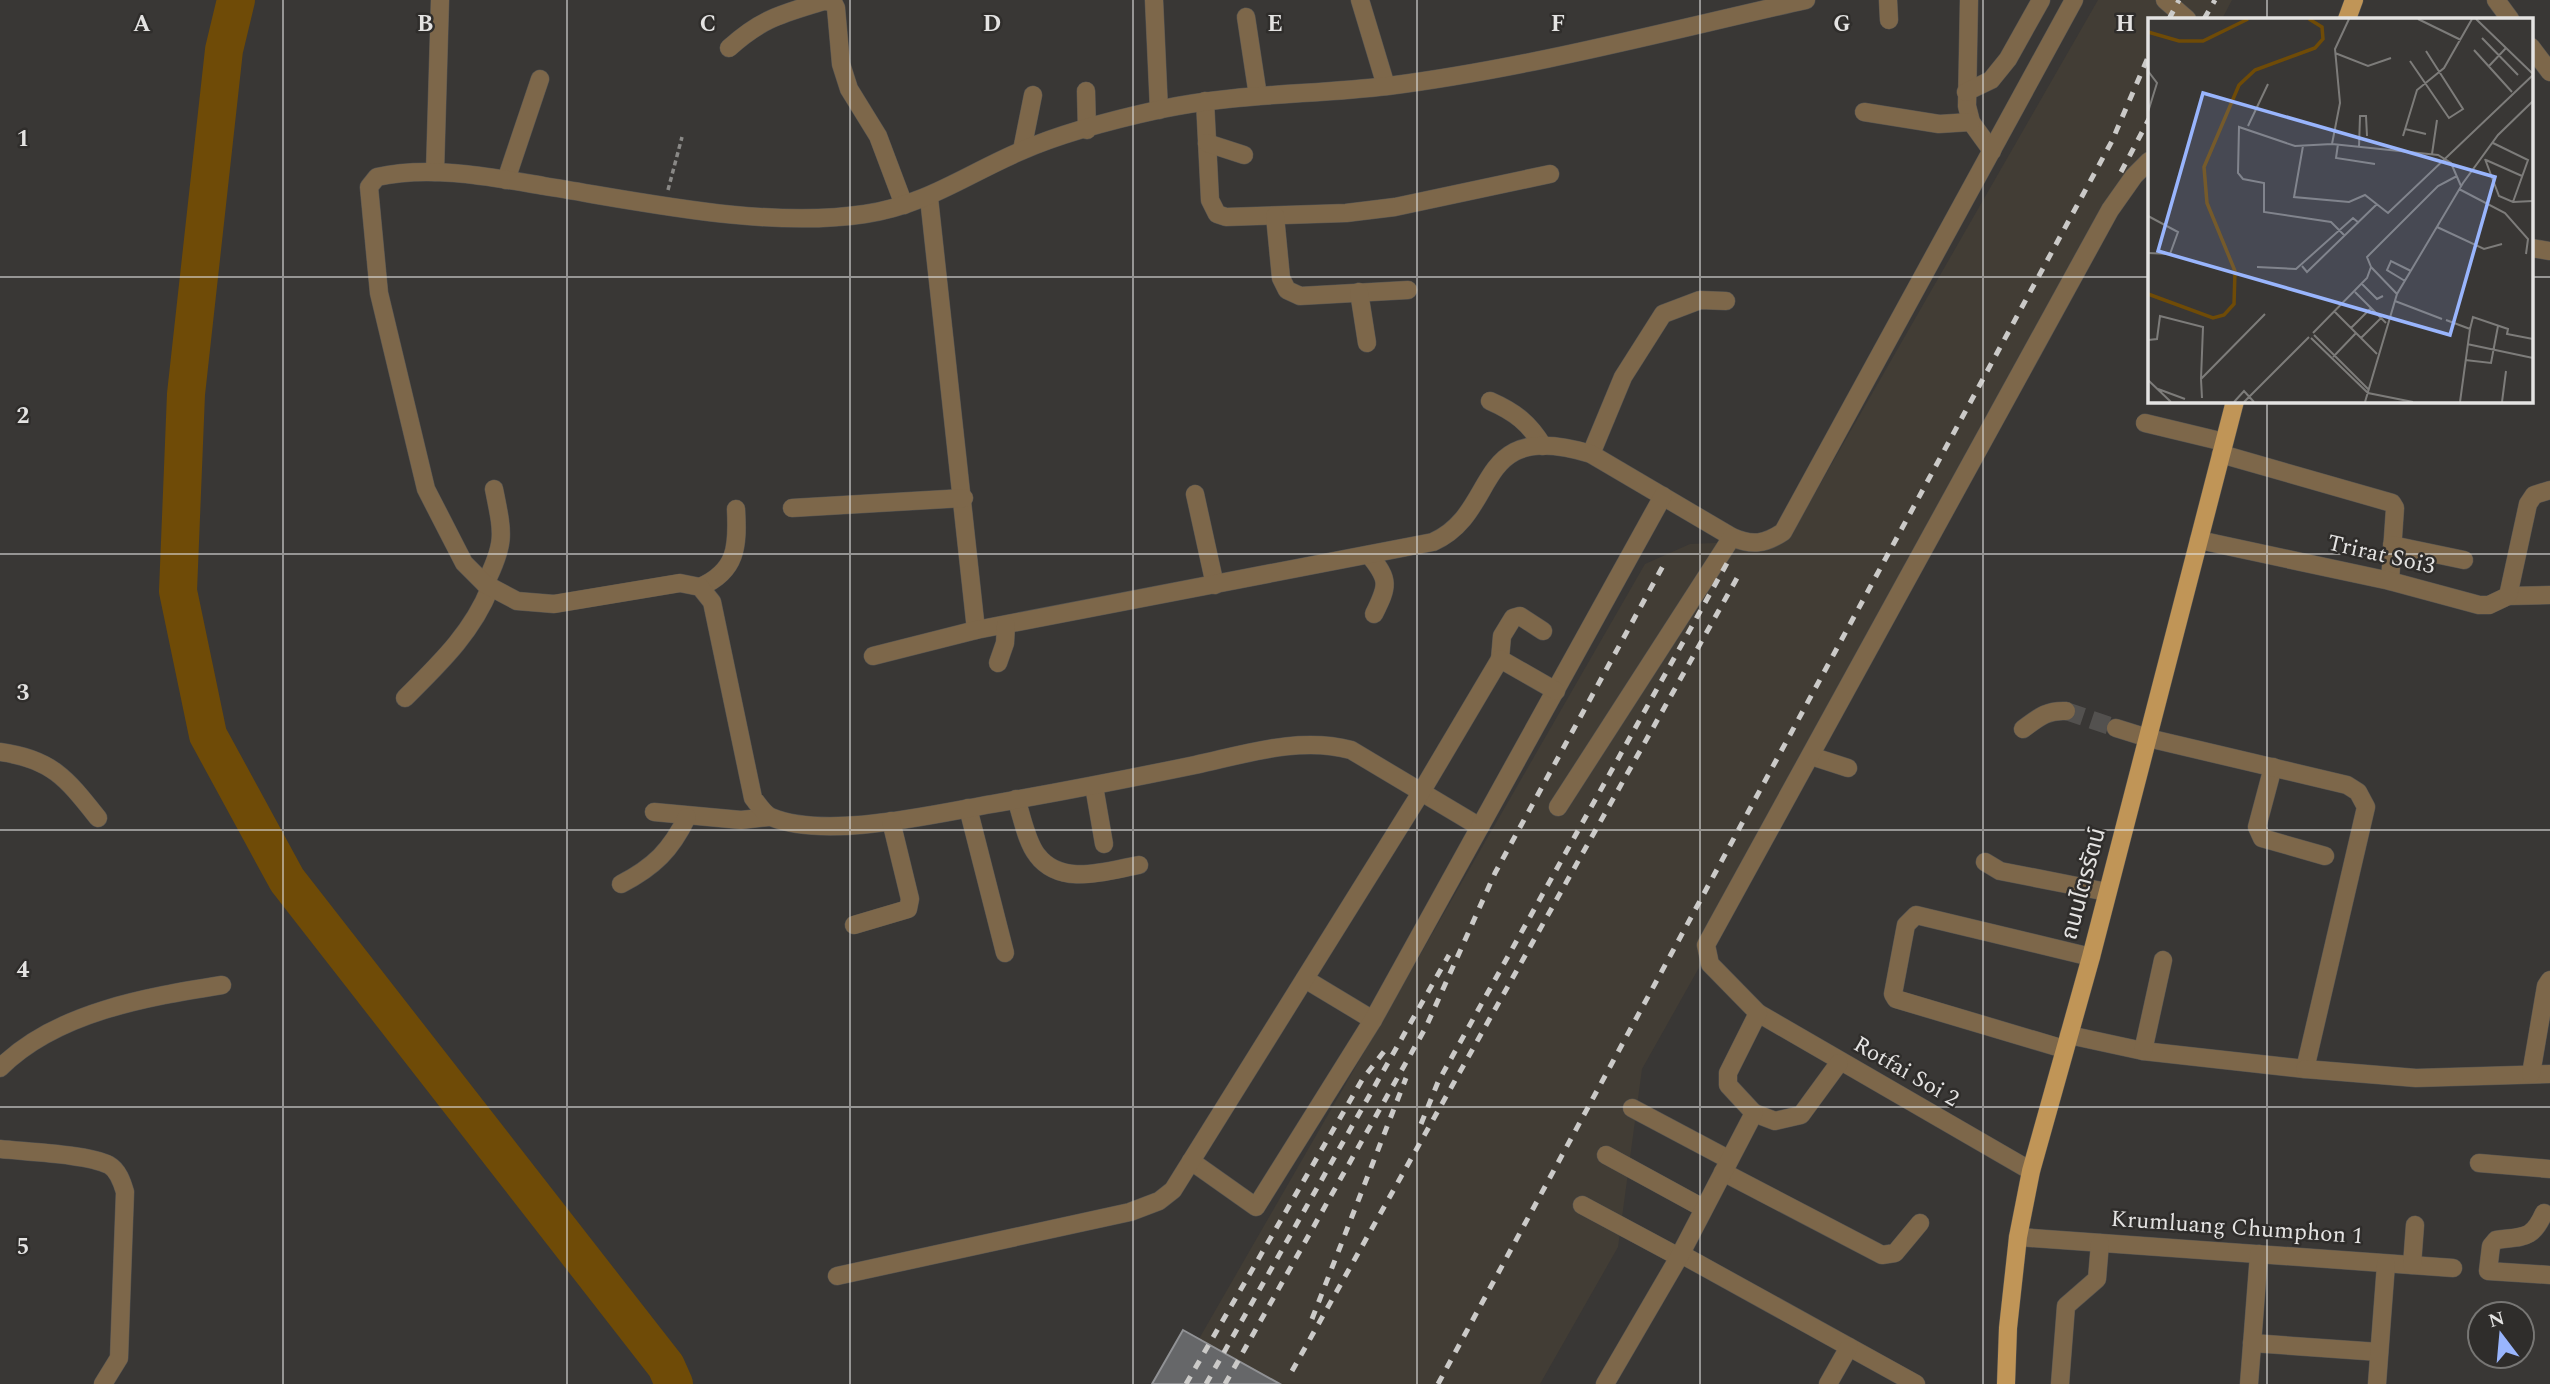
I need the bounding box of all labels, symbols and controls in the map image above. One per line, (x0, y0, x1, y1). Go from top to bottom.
text: A (133, 7, 151, 42)
text: B (417, 7, 433, 42)
text: C (700, 7, 716, 42)
text: D (983, 7, 1001, 42)
text: E (1267, 7, 1283, 42)
text: F (1551, 7, 1565, 42)
text: G (1833, 7, 1851, 42)
text: H (2115, 7, 2135, 42)
inset map (2148, 18, 2532, 402)
text: 1 (17, 122, 29, 157)
text: 2 (17, 399, 30, 434)
street label: Trirat Soi3 (2324, 526, 2438, 584)
text: 3 (17, 676, 30, 711)
street label: ถนนไตรรัตน์ (2052, 824, 2116, 944)
text: 4 (17, 953, 30, 988)
street label: Rotfai Soi 2 (1846, 1028, 1966, 1116)
street label: Krumluang Chumphon 1 (2110, 1202, 2364, 1254)
text: 5 (17, 1230, 29, 1265)
north arrow (2466, 1300, 2536, 1370)
text: N (2485, 1304, 2508, 1336)

